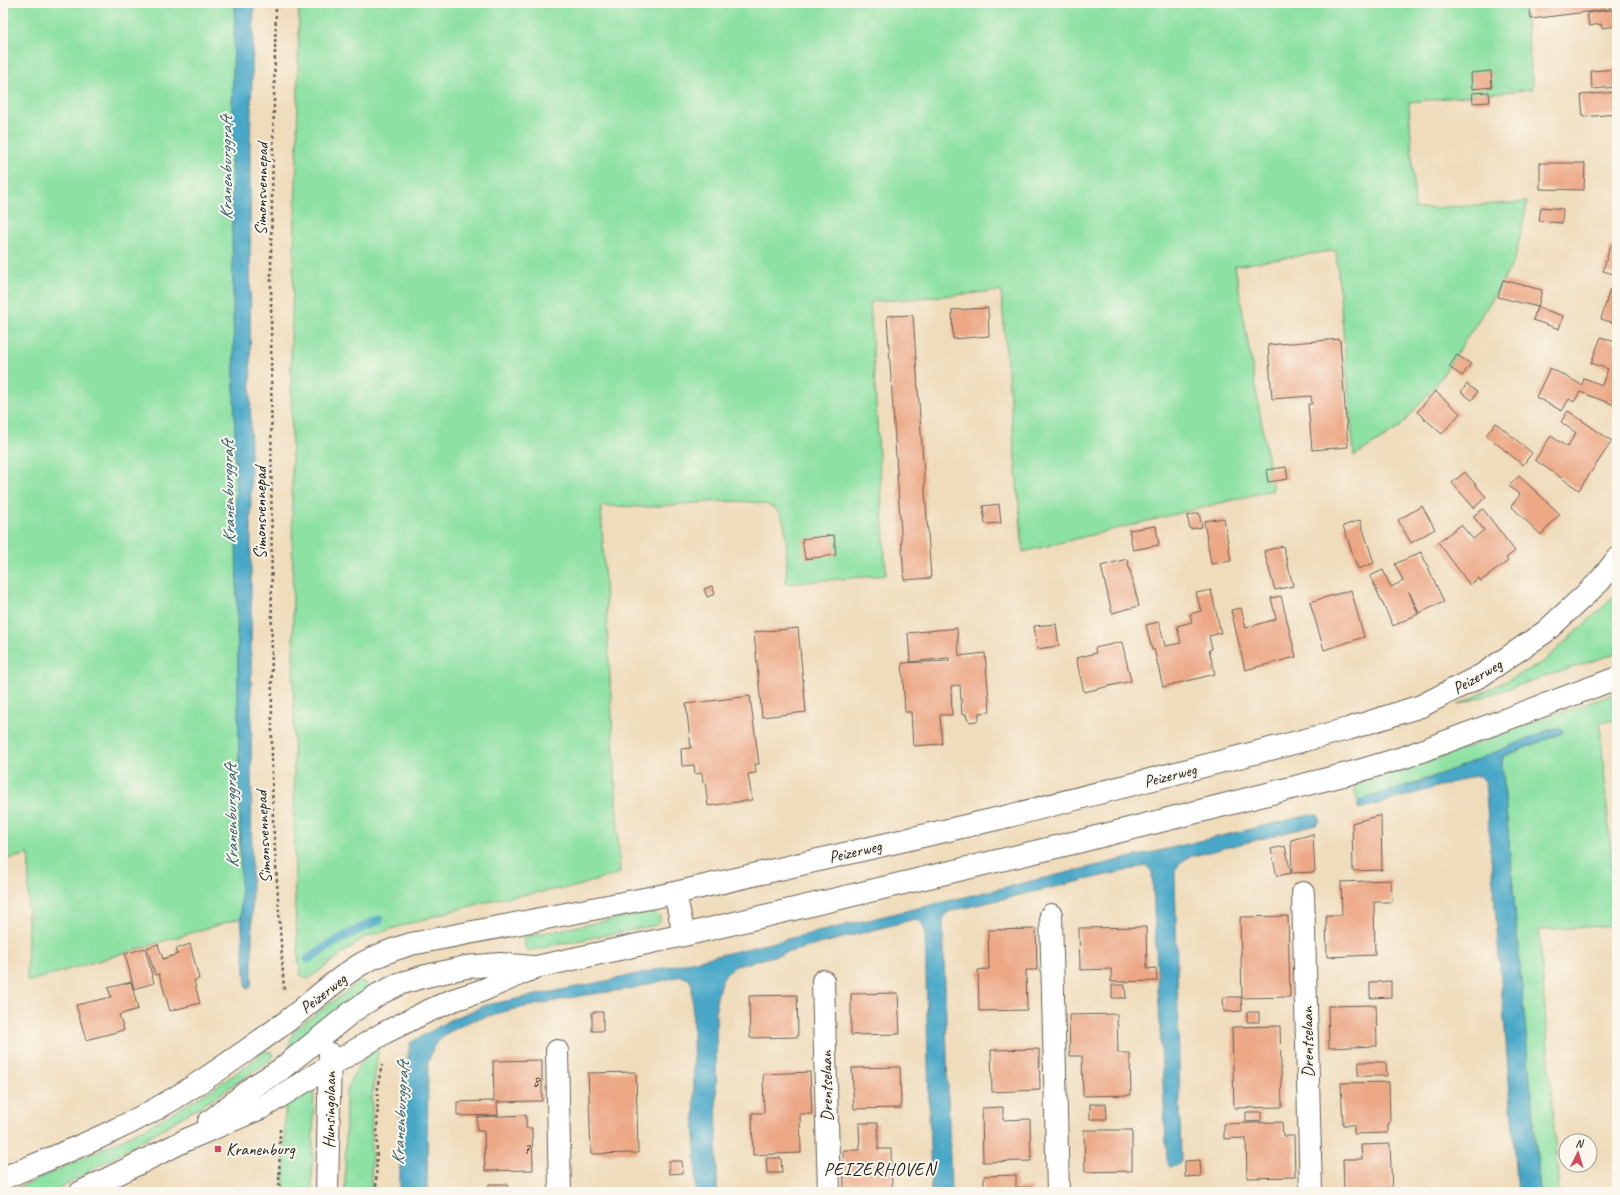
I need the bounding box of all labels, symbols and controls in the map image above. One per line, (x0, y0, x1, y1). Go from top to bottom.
water label: Kranenburggraft (215, 113, 237, 220)
street label: Simonsvennepad (250, 139, 273, 236)
water label: Kranenburggraft (216, 436, 240, 544)
street label: Simonsvennepad (250, 463, 271, 559)
street label: Peizerweg (1449, 653, 1507, 699)
street label: Peizerweg (1142, 759, 1200, 792)
water label: Kranenburggraft (219, 760, 243, 868)
street label: Simonsvennepad (250, 787, 276, 884)
street label: Peizerweg (827, 835, 885, 868)
street label: Peizerweg (296, 968, 352, 1018)
street label: Drentselaan (1296, 1005, 1319, 1078)
street label: Drentselaan (815, 1049, 838, 1122)
water label: Kranenburggraft (386, 1057, 414, 1165)
street label: Hunsingolaan (318, 1070, 341, 1149)
house number: 8 (533, 1072, 541, 1091)
north arrow (1558, 1133, 1598, 1173)
text: N (1575, 1136, 1585, 1150)
place label: Kranenburg (226, 1139, 296, 1160)
house number: 7 (524, 1140, 532, 1159)
marker: Kranenburg (213, 1144, 223, 1154)
district label: PEIZERHOVEN (824, 1158, 938, 1180)

